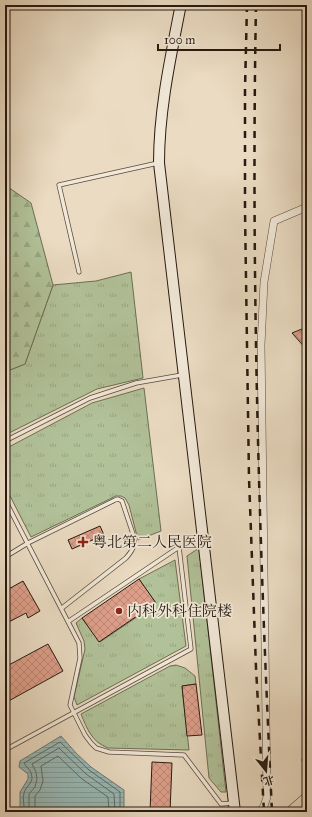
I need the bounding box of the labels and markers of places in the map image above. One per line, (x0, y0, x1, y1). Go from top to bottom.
place label: 粤北第二人民医院 (92, 533, 212, 551)
marker: 粤北第二人民医院 (77, 536, 89, 548)
place label: 内科外科住院楼 (127, 602, 232, 620)
marker: 内科外科住院楼 (114, 606, 124, 616)

